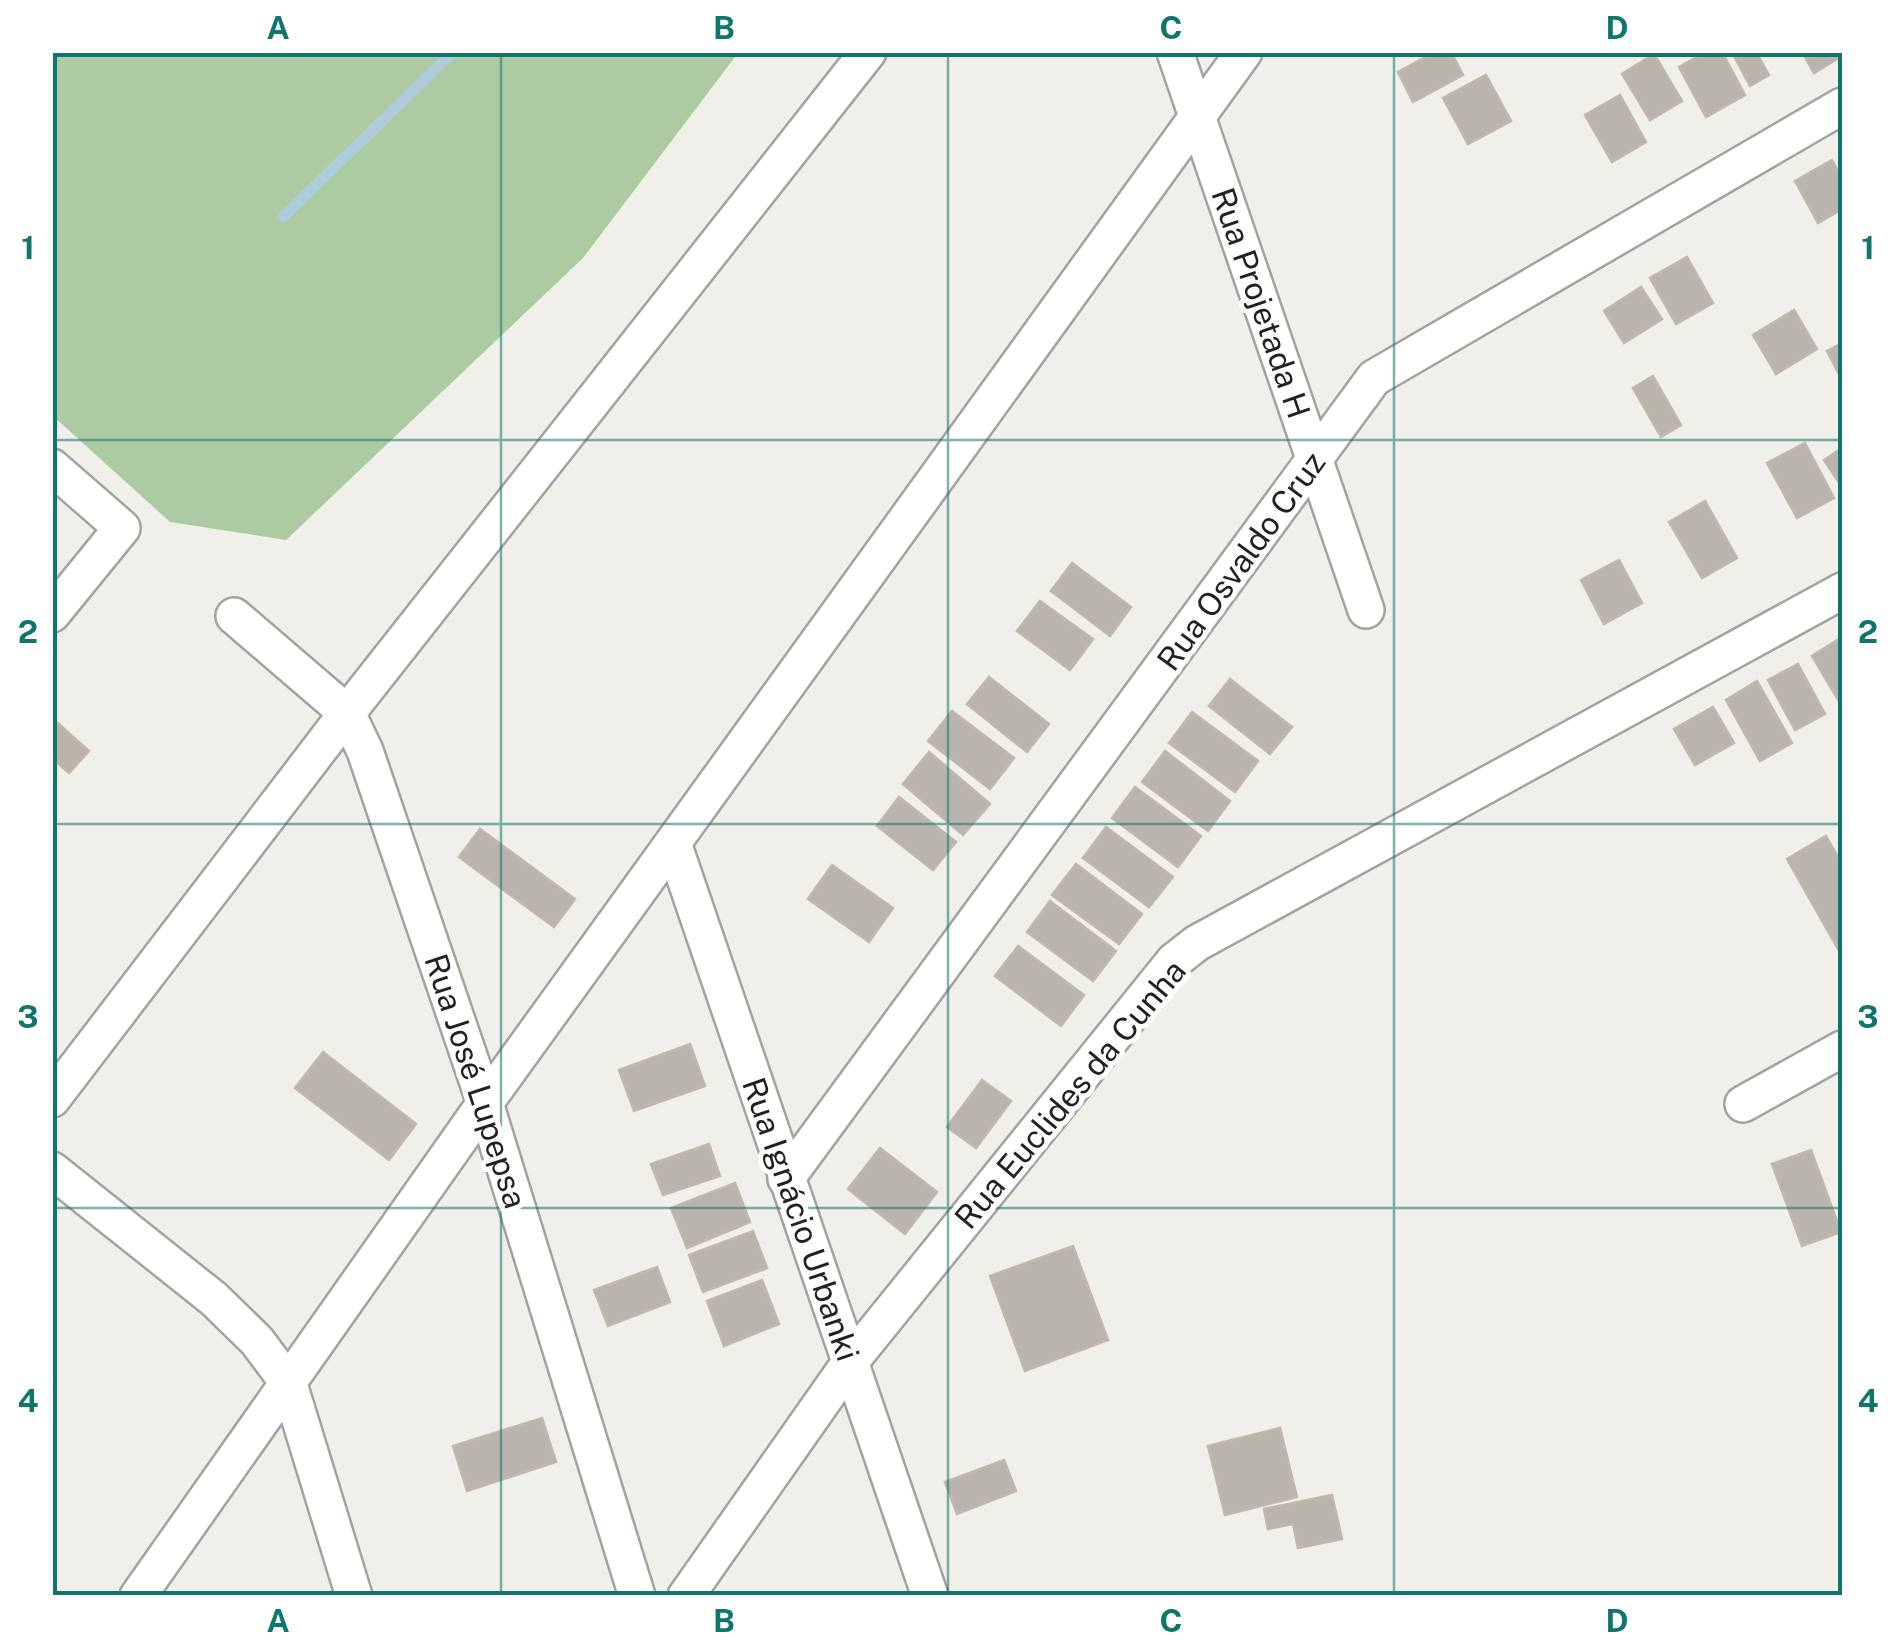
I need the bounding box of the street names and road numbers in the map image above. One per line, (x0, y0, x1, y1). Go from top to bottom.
street label: Rua Projetada H (1204, 183, 1318, 423)
street label: Rua Osvaldo Cruz (1149, 445, 1333, 677)
street label: Rua José Lupepsa (417, 949, 535, 1213)
street label: Rua Euclides da Cunha (947, 952, 1193, 1236)
street label: Rua Ignácio Urbanki (735, 1073, 867, 1365)

